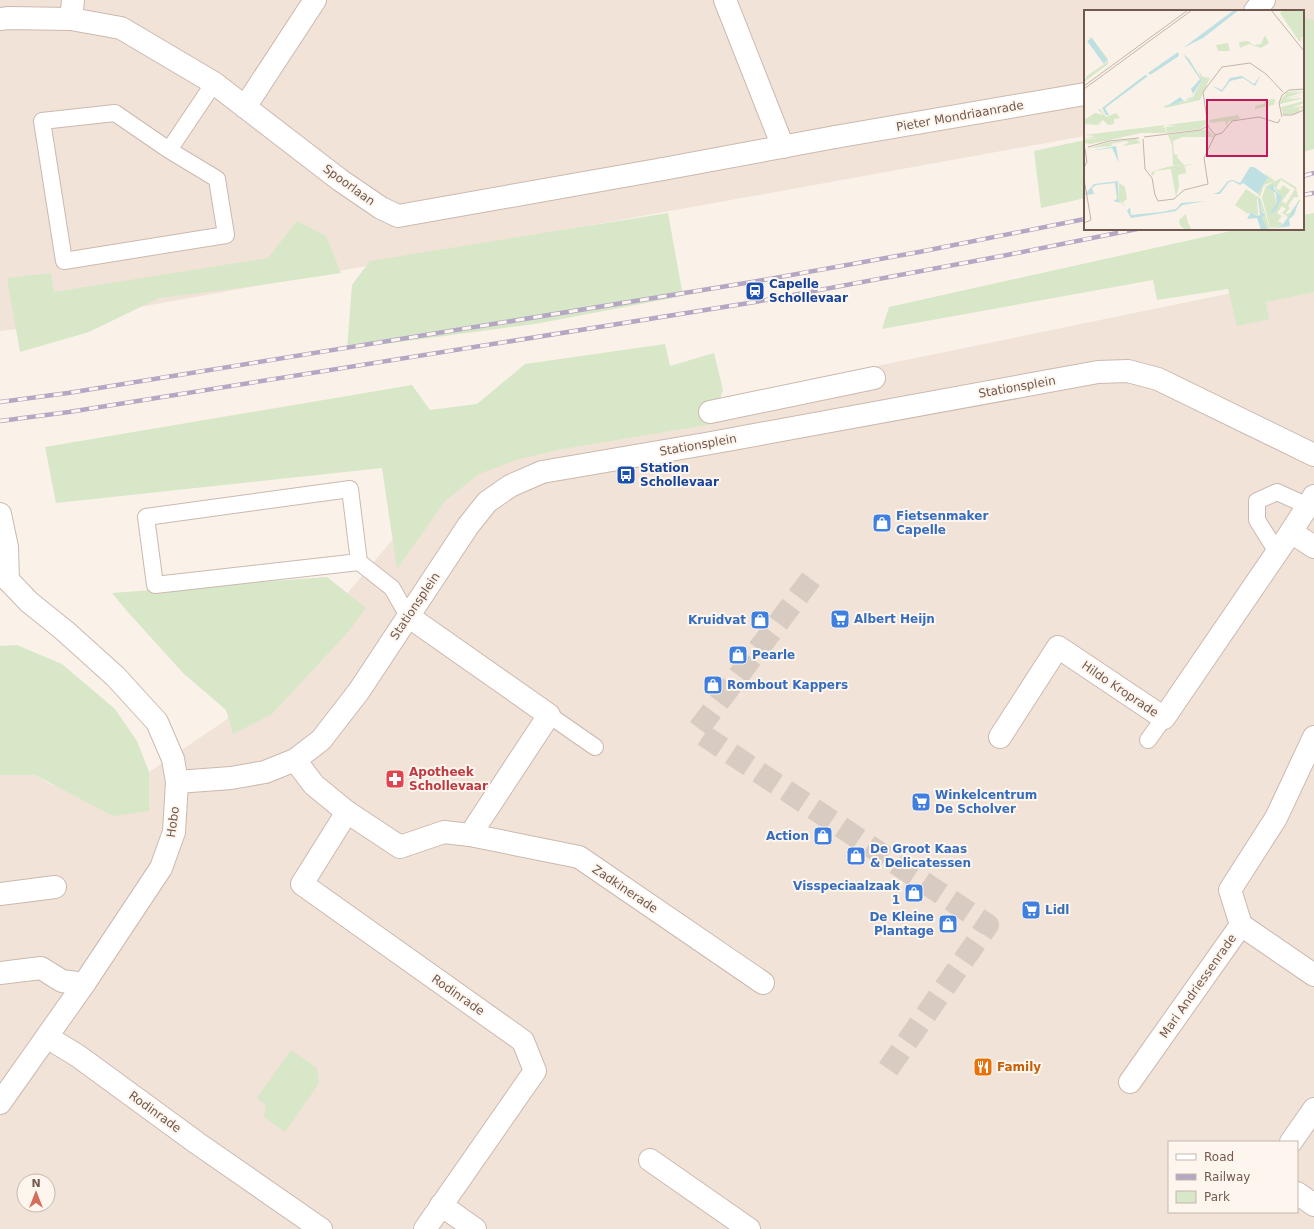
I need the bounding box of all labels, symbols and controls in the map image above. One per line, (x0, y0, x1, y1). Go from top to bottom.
inset map (1084, 10, 1304, 230)
street label: Pieter Mondriaanrade (895, 98, 1025, 134)
street label: Spoorlaan (320, 162, 378, 208)
place label: Capelle Schollevaar (769, 277, 848, 305)
station icon: Capelle Schollevaar (744, 280, 766, 302)
street label: Stationsplein (977, 373, 1057, 401)
street label: Stationsplein (658, 431, 738, 459)
place label: Station Schollevaar (640, 461, 719, 489)
bus stop icon: Station Schollevaar (615, 464, 637, 486)
place label: Fietsenmaker Capelle (896, 509, 988, 537)
shop icon: Fietsenmaker Capelle (871, 512, 893, 534)
street label: Stationsplein (387, 570, 443, 642)
supermarket icon: Albert Heijn (829, 608, 851, 630)
shop icon: Kruidvat (749, 609, 771, 631)
place label: Albert Heijn (854, 612, 935, 626)
place label: Kruidvat (688, 613, 746, 627)
shop icon: Pearle (727, 644, 749, 666)
place label: Pearle (752, 648, 795, 662)
street label: Hildo Kroprade (1079, 658, 1161, 720)
shop icon: Rombout Kappers (702, 674, 724, 696)
place label: Rombout Kappers (727, 678, 848, 692)
place label: Apotheek Schollevaar (409, 765, 488, 793)
pharmacy icon: Apotheek Schollevaar (384, 768, 406, 790)
place label: Winkelcentrum De Scholver (935, 788, 1037, 816)
supermarket icon: Winkelcentrum De Scholver (910, 791, 932, 813)
street label: Hobo (164, 806, 182, 838)
shop icon: Action (812, 825, 834, 847)
place label: Action (766, 829, 809, 843)
place label: De Groot Kaas & Delicatessen (870, 842, 971, 870)
shop icon: De Groot Kaas & Delicatessen (845, 845, 867, 867)
street label: Zadkinerade (590, 862, 660, 916)
place label: Visspeciaalzaak 1 (793, 879, 901, 907)
shop icon: Visspeciaalzaak 1 (903, 882, 925, 904)
supermarket icon: Lidl (1020, 899, 1042, 921)
place label: Lidl (1045, 903, 1069, 917)
place label: De Kleine Plantage (869, 910, 934, 938)
shop icon: De Kleine Plantage (937, 913, 959, 935)
street label: Mari Andriessenrade (1157, 931, 1239, 1041)
street label: Rodinrade (429, 972, 487, 1018)
restaurant icon: Family (972, 1056, 994, 1078)
place label: Family (997, 1060, 1041, 1074)
street label: Rodinrade (126, 1088, 184, 1136)
legend (1168, 1141, 1298, 1213)
text: Road (1204, 1150, 1234, 1164)
text: Railway (1204, 1170, 1250, 1184)
north arrow (16, 1173, 56, 1213)
text: N (31, 1177, 41, 1190)
text: Park (1204, 1190, 1230, 1204)

